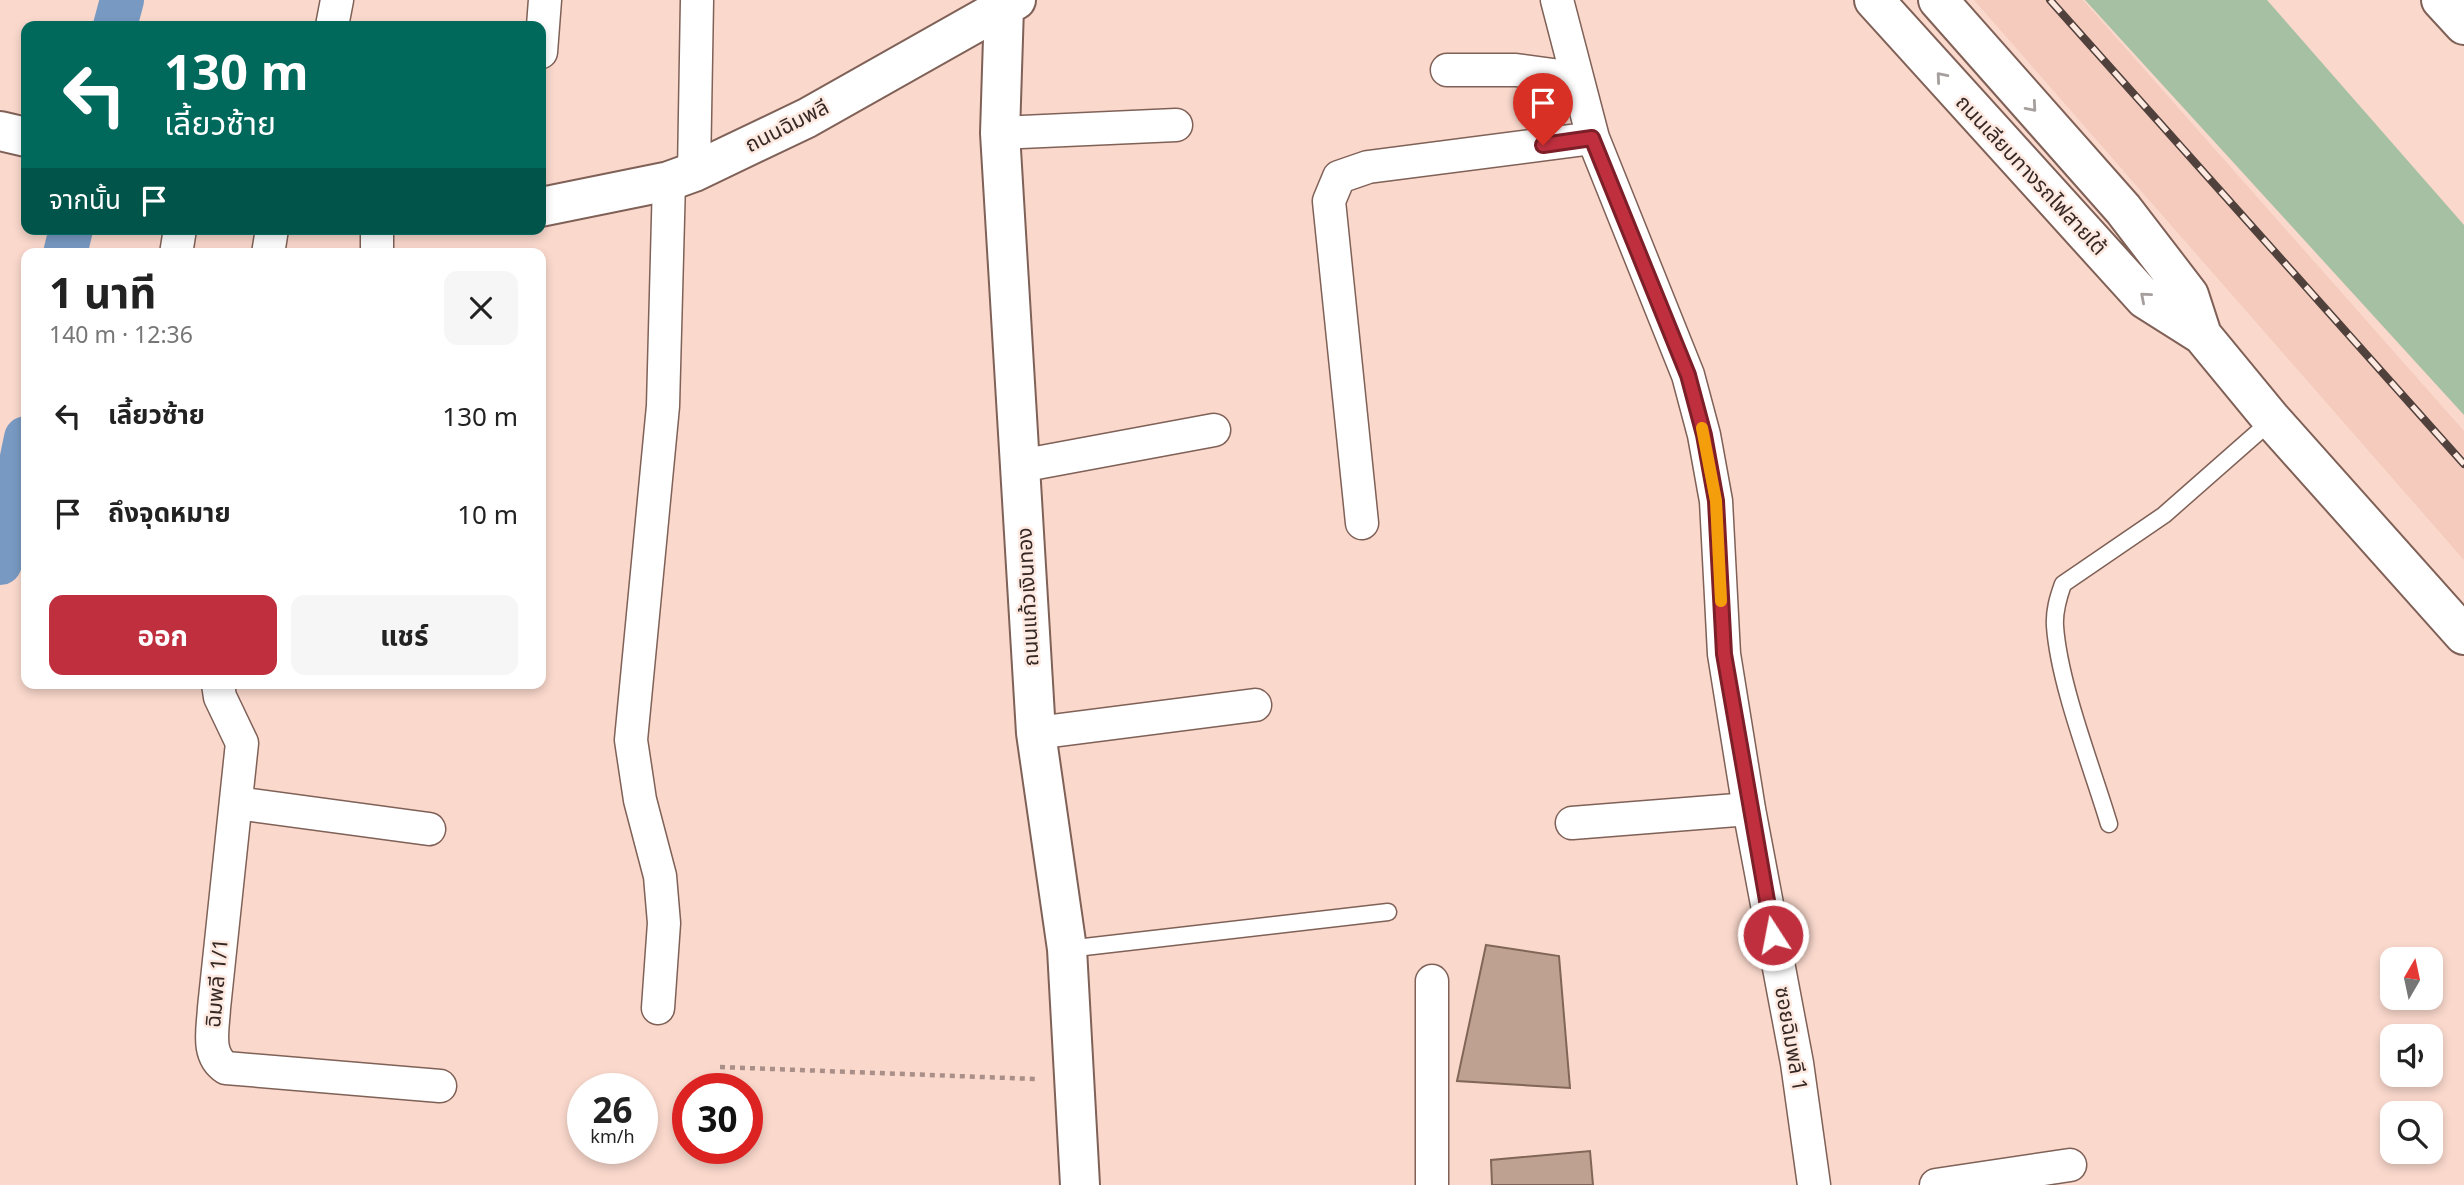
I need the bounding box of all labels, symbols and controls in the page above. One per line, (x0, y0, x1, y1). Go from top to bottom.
text: 130 m (164, 38, 309, 104)
icon: left (49, 49, 140, 140)
one-way arrow (1936, 72, 1949, 85)
pin (1513, 73, 1573, 145)
icon: arrive (1524, 84, 1562, 122)
street label: ถนนเลียบทางรถไฟสายใต้ (1950, 88, 2113, 260)
street label: ถนนฉิมพลี (740, 92, 833, 158)
one-way arrow (2024, 99, 2036, 112)
text: เลี้ยวซ้าย (164, 101, 276, 144)
text: จากนั้น (49, 181, 121, 217)
icon: arrive (135, 182, 173, 220)
text: 1 นาที (49, 263, 156, 320)
button: close (444, 271, 518, 345)
one-way arrow (2140, 293, 2153, 305)
text: 140 m · 12:36 (49, 318, 193, 350)
text: เลี้ยวซ้าย (108, 396, 205, 432)
icon: left (49, 397, 87, 435)
text: 130 m (442, 398, 518, 434)
text: ถึงจุดหมาย (108, 494, 231, 530)
icon: arrive (49, 495, 87, 533)
text: 10 m (457, 496, 518, 532)
street label: ถนนแก้วเงินทอง (1009, 527, 1045, 667)
button: ออก (49, 595, 277, 675)
button: แชร์ (291, 595, 518, 675)
position arrow (1736, 898, 1810, 972)
street label: ฉิมพลี 1/1 (198, 937, 234, 1029)
north arrow (2380, 947, 2443, 1010)
map controls (2380, 947, 2443, 1164)
street label: ซอยฉิมพลี 1 (1769, 984, 1815, 1093)
button: sound (2380, 1024, 2443, 1087)
speed limit sign: 30 (672, 1073, 763, 1164)
text: 26 (592, 1086, 633, 1133)
button: search (2380, 1101, 2443, 1164)
text: km/h (590, 1124, 635, 1148)

